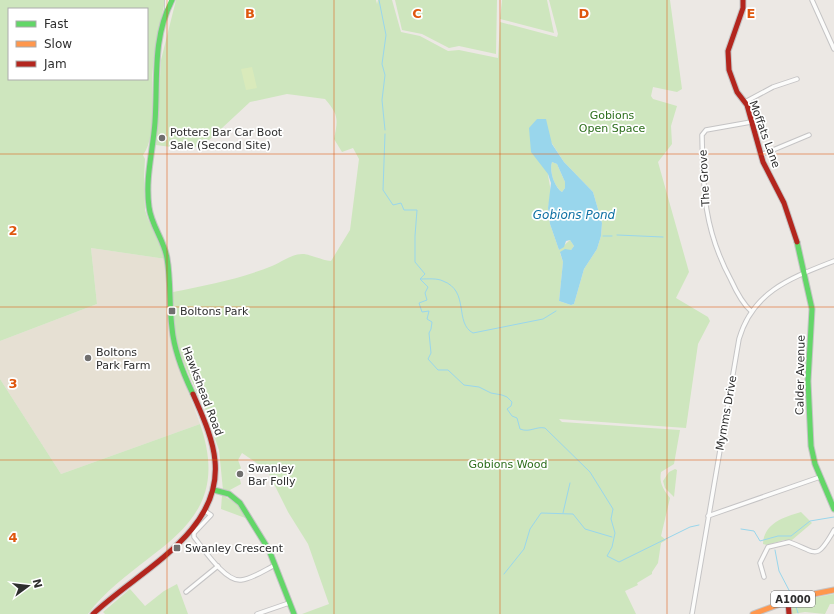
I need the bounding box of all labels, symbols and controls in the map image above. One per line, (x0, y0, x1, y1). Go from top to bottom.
text: B (245, 6, 255, 21)
text: C (412, 6, 422, 21)
text: D (579, 6, 590, 21)
text: E (747, 6, 755, 21)
legend (8, 8, 148, 80)
text: Fast (44, 17, 68, 31)
text: Slow (44, 37, 72, 51)
text: Jam (43, 57, 67, 71)
street label: Moffats Lane (746, 99, 783, 170)
park label: Gobions Open Space (579, 109, 645, 135)
place label: Potters Bar Car Boot Sale (Second Site) (170, 126, 283, 152)
marker: Potters Bar Car Boot Sale (Second Site) (157, 133, 167, 143)
street label: The Grove (697, 149, 713, 208)
water label: Gobions Pond (533, 208, 616, 222)
text: 2 (8, 223, 18, 238)
place label: Boltons Park (180, 305, 249, 318)
marker: Boltons Park (167, 306, 177, 316)
street label: Calder Avenue (793, 335, 808, 415)
street label: Hawkshead Road (180, 345, 226, 438)
place label: Boltons Park Farm (96, 346, 150, 372)
marker: Boltons Park Farm (83, 353, 93, 363)
street label: Mymms Drive (713, 374, 740, 452)
text: 3 (8, 376, 18, 391)
park label: Gobions Wood (469, 458, 547, 471)
place label: Swanley Bar Folly (248, 462, 296, 488)
marker: Swanley Bar Folly (235, 469, 245, 479)
text: 4 (8, 530, 18, 545)
place label: Swanley Crescent (185, 542, 284, 555)
marker: Swanley Crescent (172, 543, 182, 553)
north arrow (8, 566, 48, 606)
text: N (30, 577, 45, 590)
road number: A1000 (771, 591, 815, 607)

